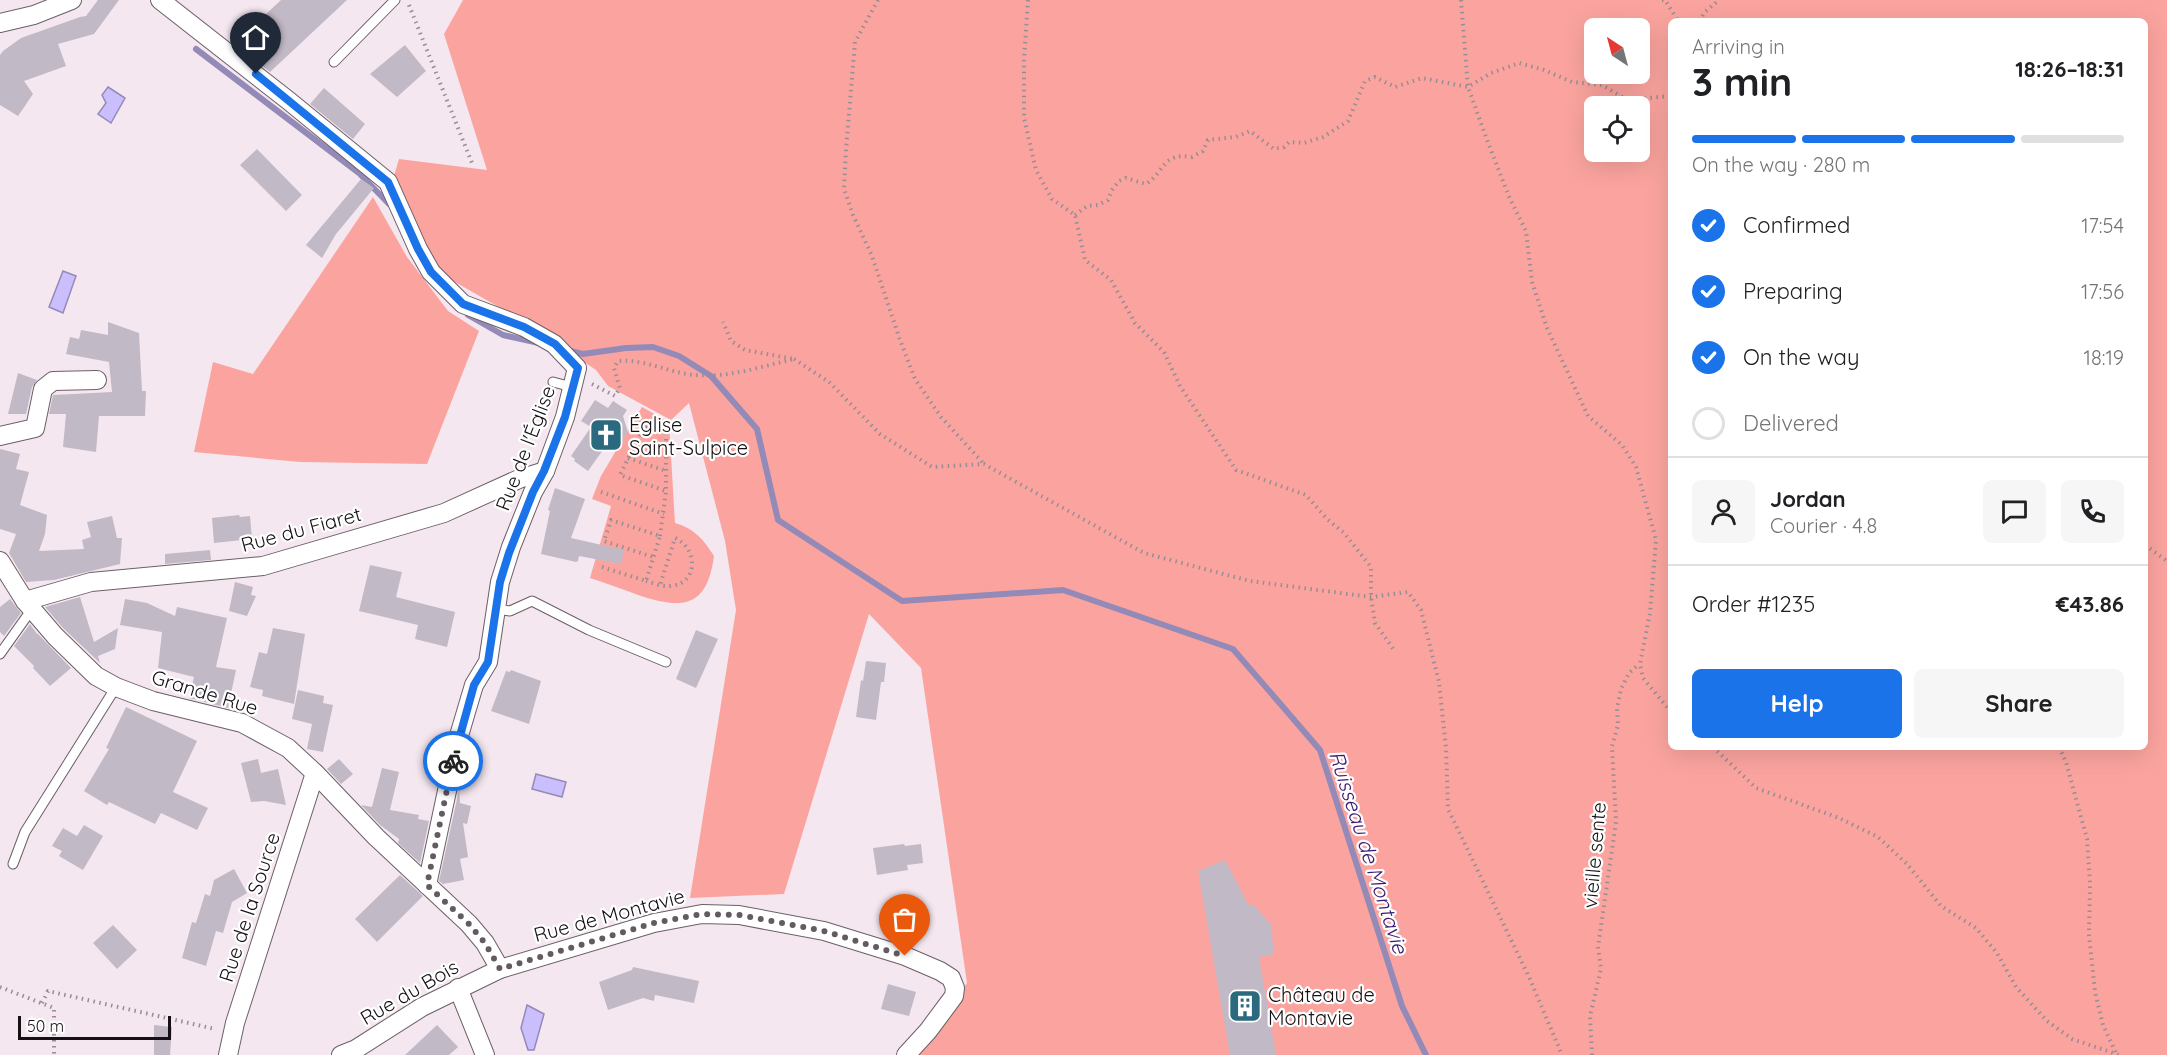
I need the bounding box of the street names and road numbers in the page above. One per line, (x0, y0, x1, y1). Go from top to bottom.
street label: Rue de l'Église (490, 382, 560, 514)
street label: Rue du Fiaret (238, 501, 364, 557)
street label: Grande Rue (149, 664, 261, 720)
street label: vieille sente (1577, 801, 1611, 909)
street label: Rue de la Source (213, 829, 285, 985)
street label: Rue de Montavie (531, 883, 687, 947)
street label: Rue du Bois (355, 954, 463, 1030)

